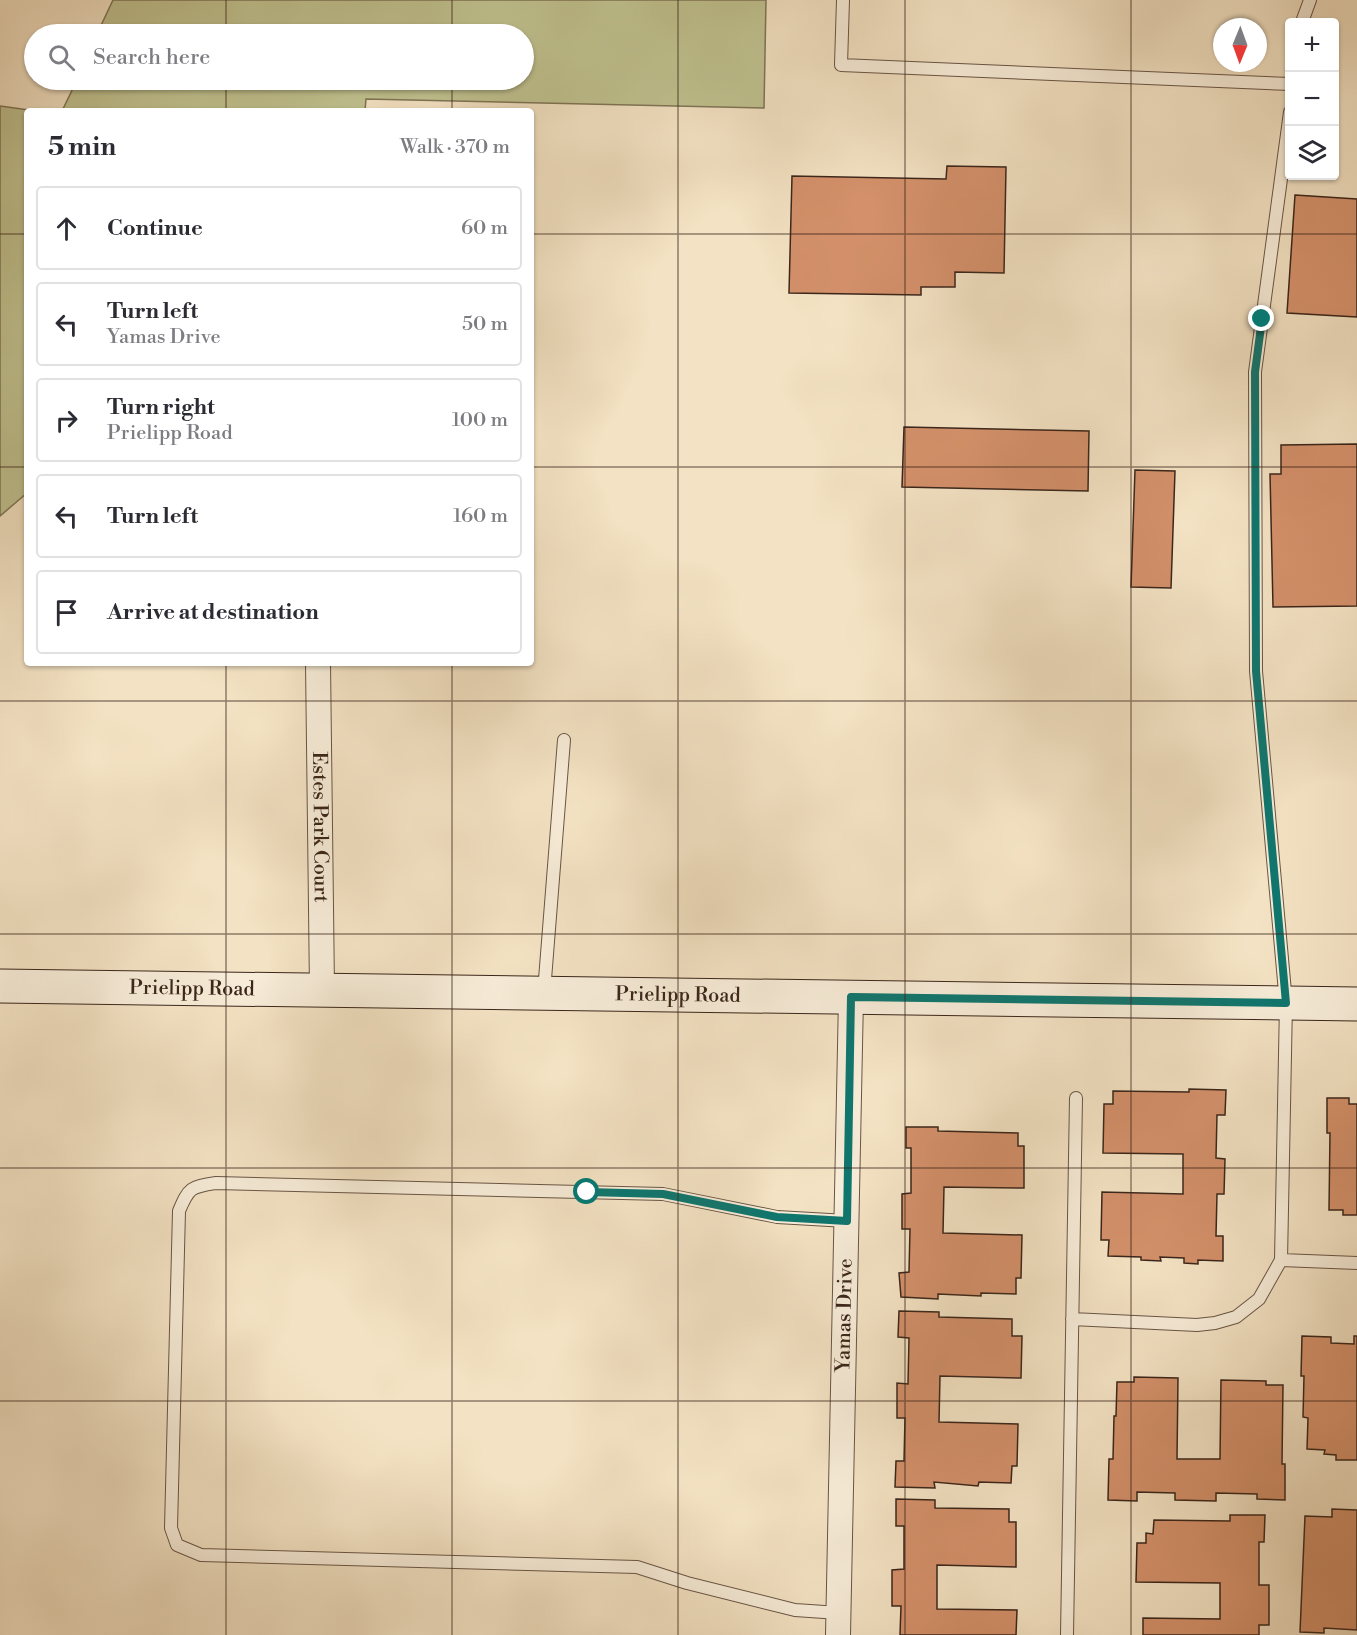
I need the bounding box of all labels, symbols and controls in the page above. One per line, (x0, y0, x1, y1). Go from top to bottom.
north arrow (1213, 18, 1267, 72)
map controls (1285, 18, 1339, 180)
button: + (1285, 18, 1339, 72)
search box (24, 24, 534, 90)
icon: search (45, 41, 78, 74)
text: Search here (93, 44, 210, 71)
button: − (1285, 72, 1339, 126)
button: layers (1285, 126, 1339, 180)
text: 5 min (48, 131, 116, 163)
text: Walk · 370 m (400, 135, 510, 160)
icon: ahead (50, 212, 83, 245)
text: Continue (107, 215, 203, 242)
text: 60 m (461, 216, 508, 241)
text: Turn left (107, 298, 198, 325)
route end (1248, 305, 1274, 331)
icon: left (50, 308, 83, 341)
text: 50 m (462, 312, 508, 337)
text: Yamas Drive (107, 325, 221, 350)
text: Turn right (107, 394, 215, 421)
icon: right (50, 404, 83, 437)
text: 100 m (452, 408, 508, 433)
text: Prielipp Road (107, 421, 233, 446)
icon: left (50, 500, 83, 533)
text: Turn left (107, 503, 198, 530)
text: 160 m (453, 504, 508, 529)
icon: arrive (50, 596, 83, 629)
text: Arrive at destination (107, 599, 319, 626)
street label: Estes Park Court (307, 751, 333, 903)
street label: Prielipp Road (129, 975, 256, 1002)
street label: Prielipp Road (615, 982, 742, 1008)
route start (573, 1178, 599, 1204)
street label: Yamas Drive (831, 1258, 858, 1373)

